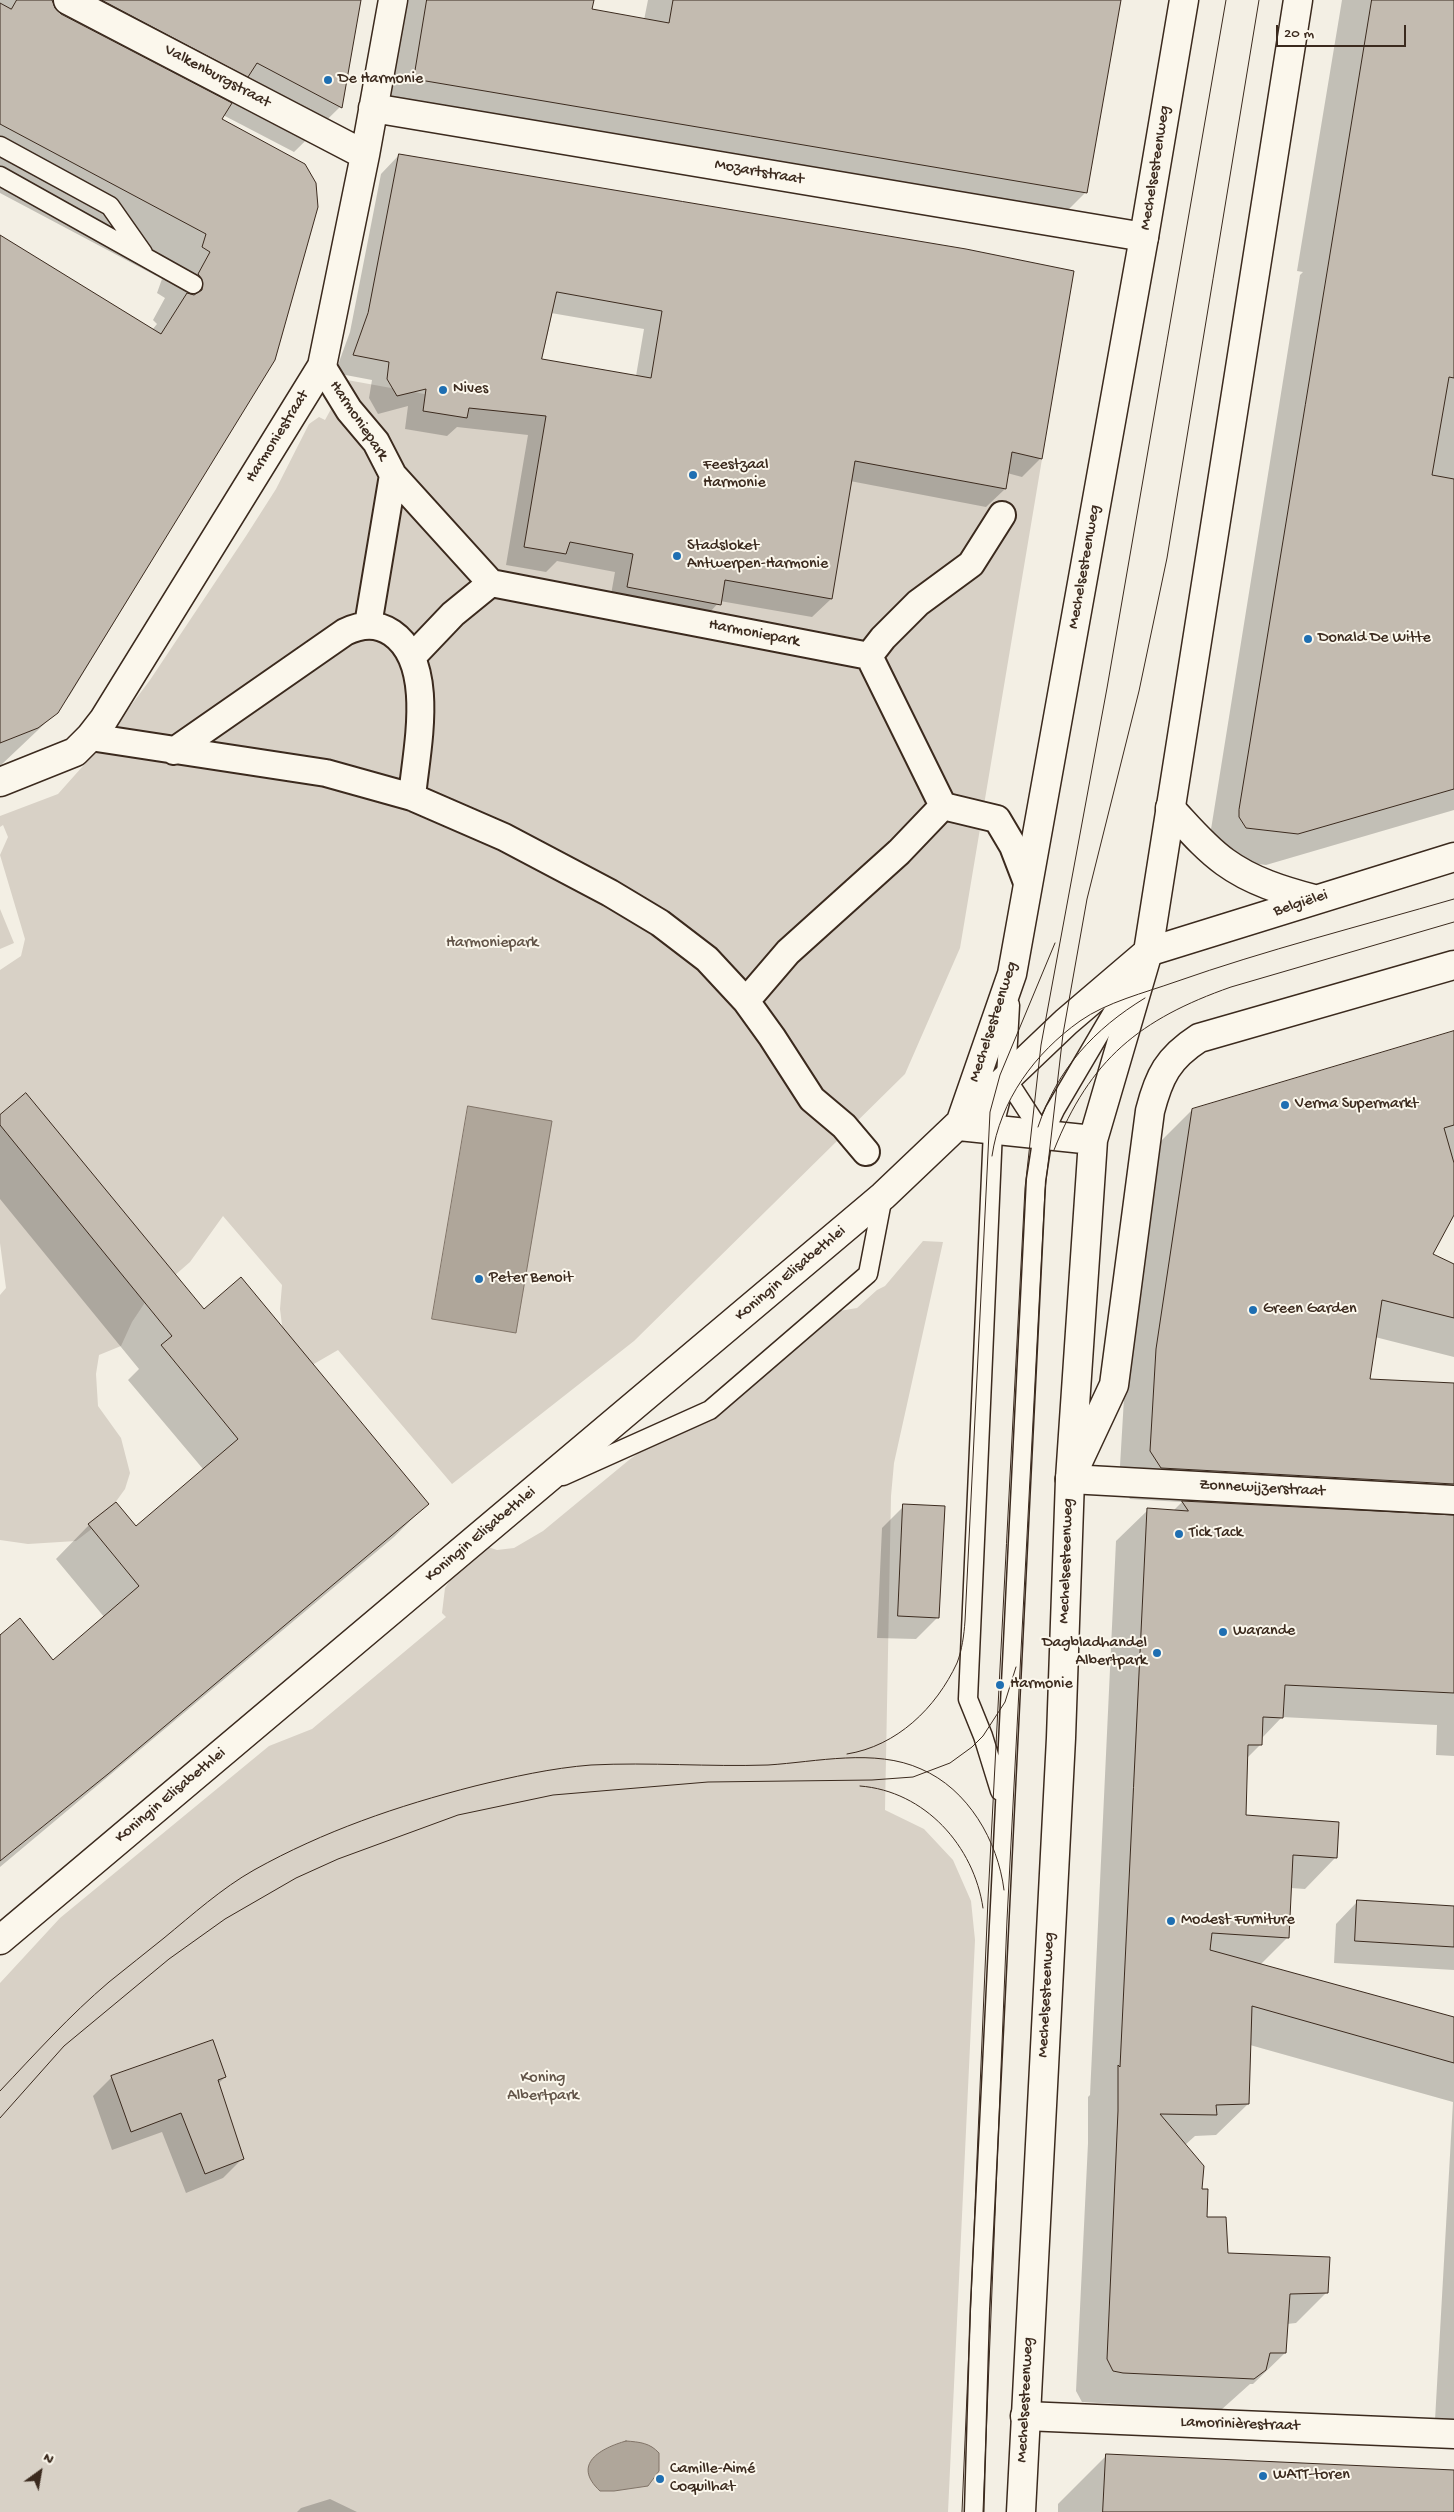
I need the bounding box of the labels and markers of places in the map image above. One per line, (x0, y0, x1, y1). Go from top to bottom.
place label: De Harmonie (338, 70, 423, 90)
marker: De Harmonie (322, 74, 334, 86)
place label: Nives (453, 380, 488, 400)
marker: Nives (437, 384, 449, 396)
place label: Feestzaal Harmonie (703, 456, 768, 494)
marker: Feestzaal Harmonie (687, 469, 699, 481)
place label: Stadsloket Antwerpen-Harmonie (687, 537, 828, 575)
marker: Stadsloket Antwerpen-Harmonie (671, 550, 683, 562)
place label: Donald De Witte (1318, 629, 1431, 649)
marker: Donald De Witte (1302, 633, 1314, 645)
place label: Verma Supermarkt (1295, 1095, 1418, 1115)
marker: Verma Supermarkt (1279, 1099, 1291, 1111)
place label: Peter Benoit (489, 1269, 573, 1289)
marker: Peter Benoit (473, 1273, 485, 1285)
place label: Green Garden (1263, 1300, 1357, 1320)
marker: Green Garden (1247, 1304, 1259, 1316)
place label: Tick Tack (1189, 1524, 1243, 1544)
marker: Tick Tack (1173, 1528, 1185, 1540)
place label: Warande (1233, 1622, 1295, 1642)
marker: Warande (1217, 1626, 1229, 1638)
place label: Dagbladhandel Albertpark (1042, 1634, 1147, 1672)
marker: Dagbladhandel Albertpark (1151, 1647, 1163, 1659)
place label: Harmonie (1010, 1675, 1073, 1695)
marker: Harmonie (994, 1679, 1006, 1691)
place label: Modest Furniture (1181, 1911, 1295, 1931)
marker: Modest Furniture (1165, 1915, 1177, 1927)
place label: Camille-Aimé Coquilhat (670, 2460, 755, 2498)
place label: WATT-toren (1273, 2466, 1350, 2486)
marker: WATT-toren (1257, 2470, 1269, 2482)
marker: Camille-Aimé Coquilhat (654, 2473, 666, 2485)

